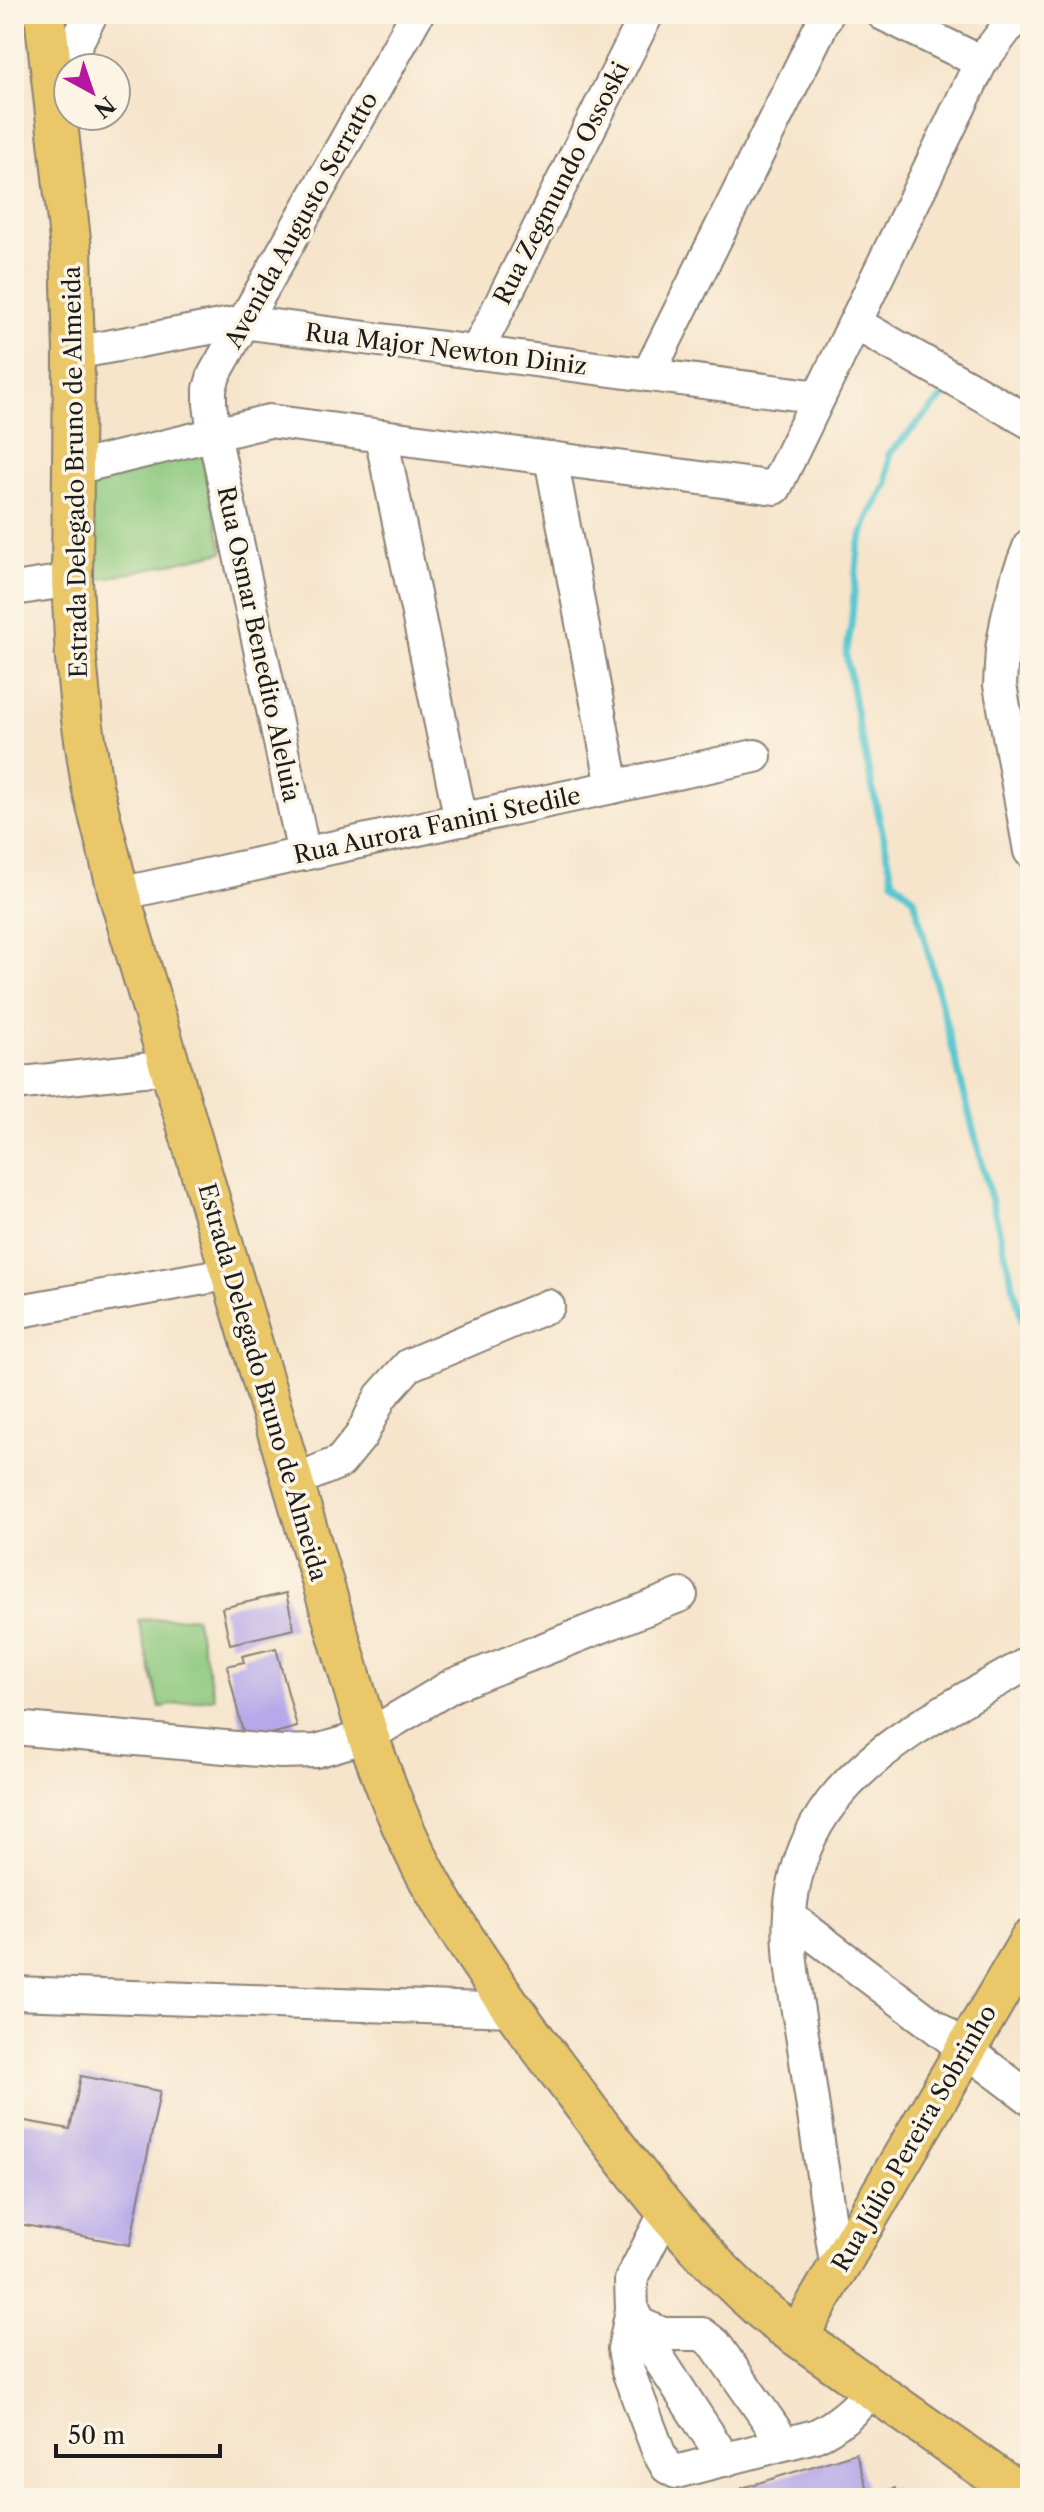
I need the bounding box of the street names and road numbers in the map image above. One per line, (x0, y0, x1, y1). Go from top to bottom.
street label: Rua Zegmundo Ossoski (487, 57, 635, 309)
street label: Avenida Augusto Serratto (218, 87, 384, 354)
street label: Estrada Delegado Bruno de Almeida (57, 265, 93, 678)
street label: Rua Major Newton Diniz (303, 317, 589, 381)
street label: Rua Osmar Benedito Aleluia (211, 484, 307, 805)
street label: Rua Aurora Fanini Stedile (291, 780, 583, 870)
street label: Estrada Delegado Bruno de Almeida (192, 1180, 334, 1584)
street label: Rua Júlio Pereira Sobrinho (826, 2000, 1002, 2276)

